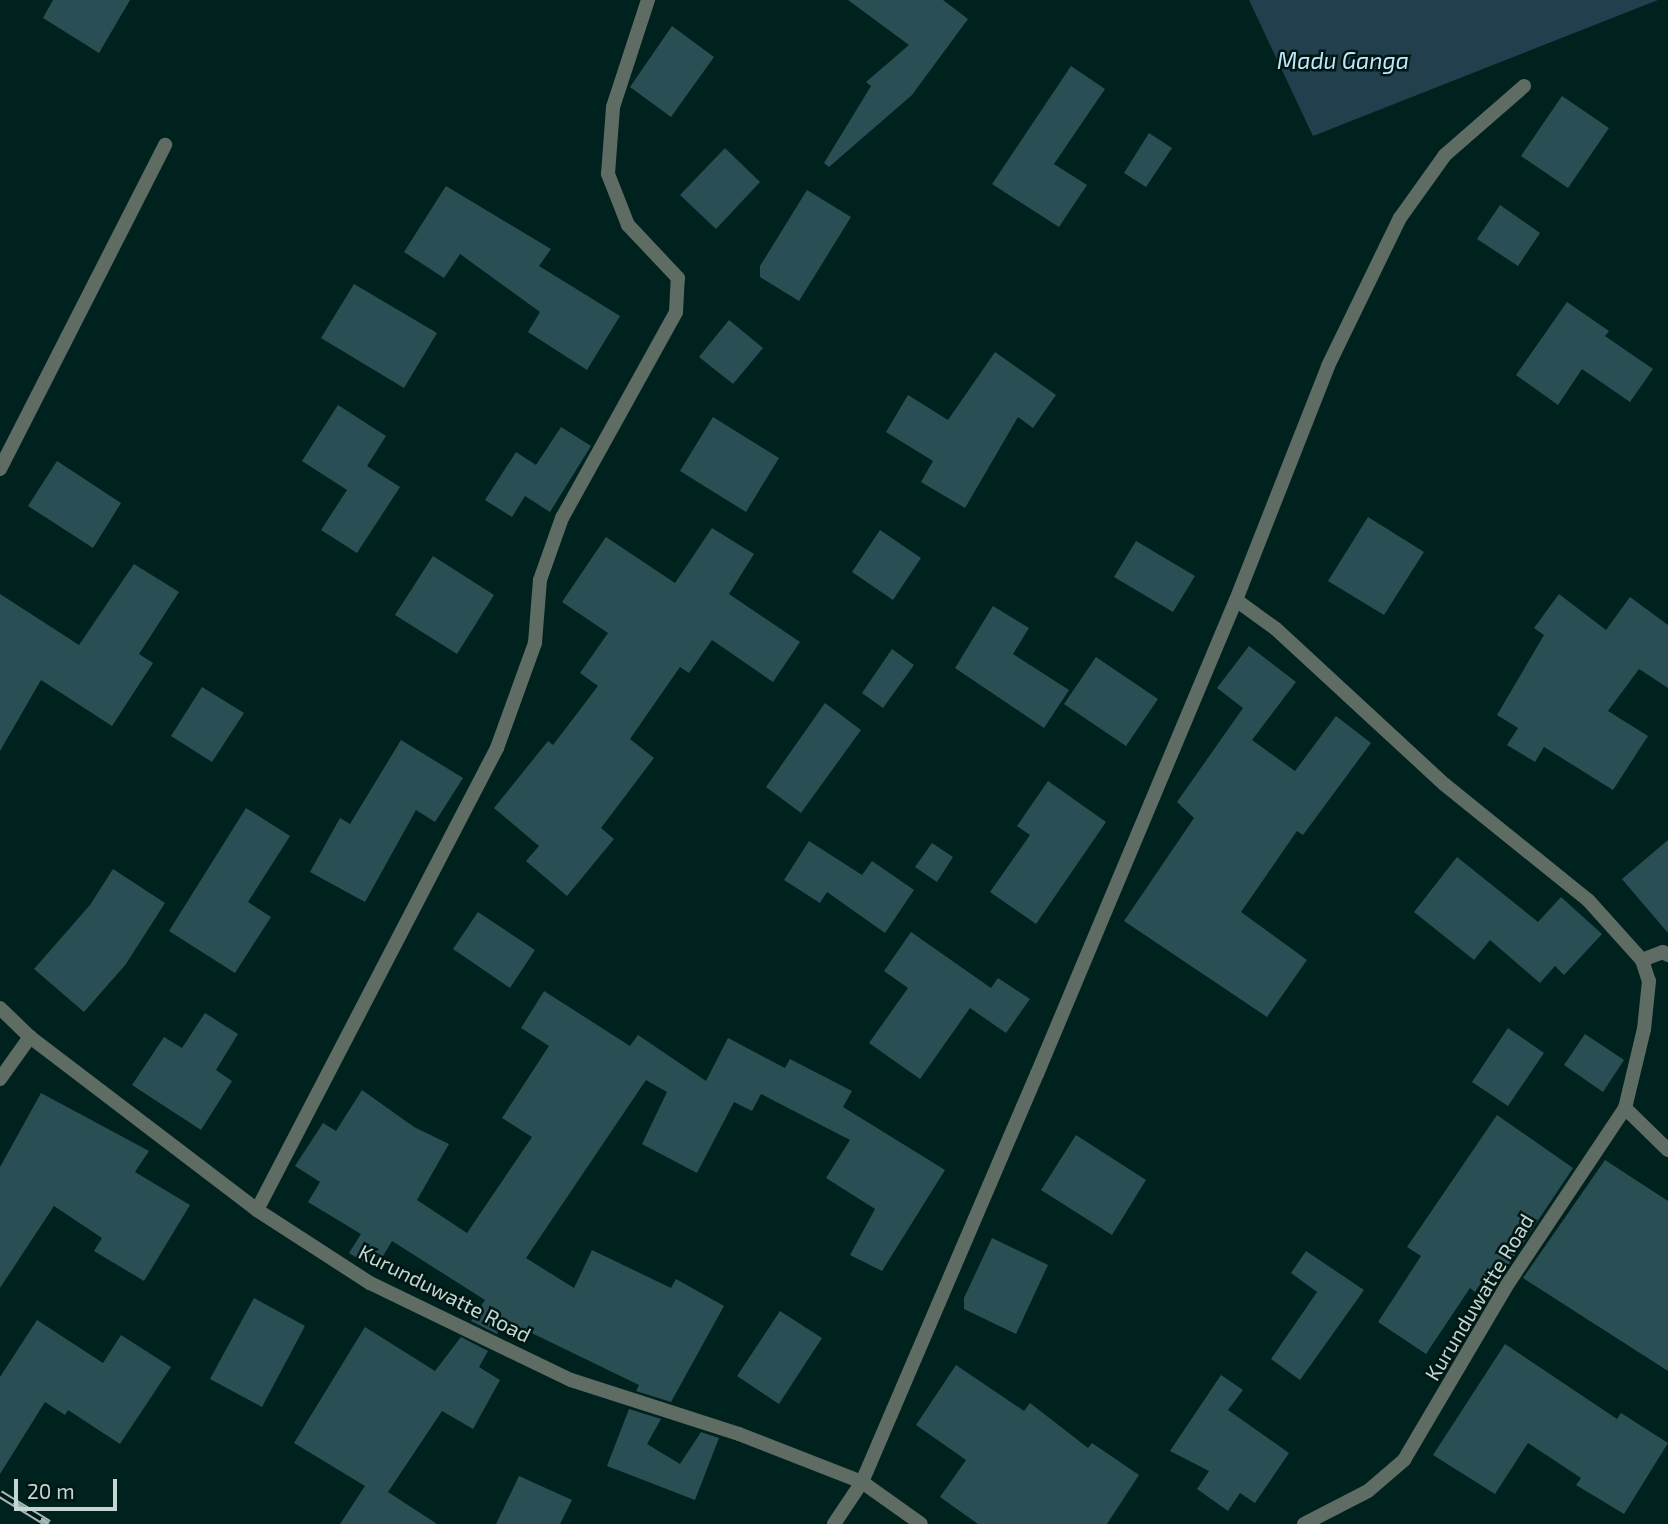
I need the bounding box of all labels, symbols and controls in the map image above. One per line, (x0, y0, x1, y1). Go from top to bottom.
water label: Madu Ganga (1277, 46, 1409, 74)
street label: Kurunduwatte Road (1419, 1209, 1539, 1385)
street label: Kurunduwatte Road (355, 1239, 535, 1347)
scale bar (18, 1464, 121, 1508)
text: 20 m (27, 1478, 75, 1503)

